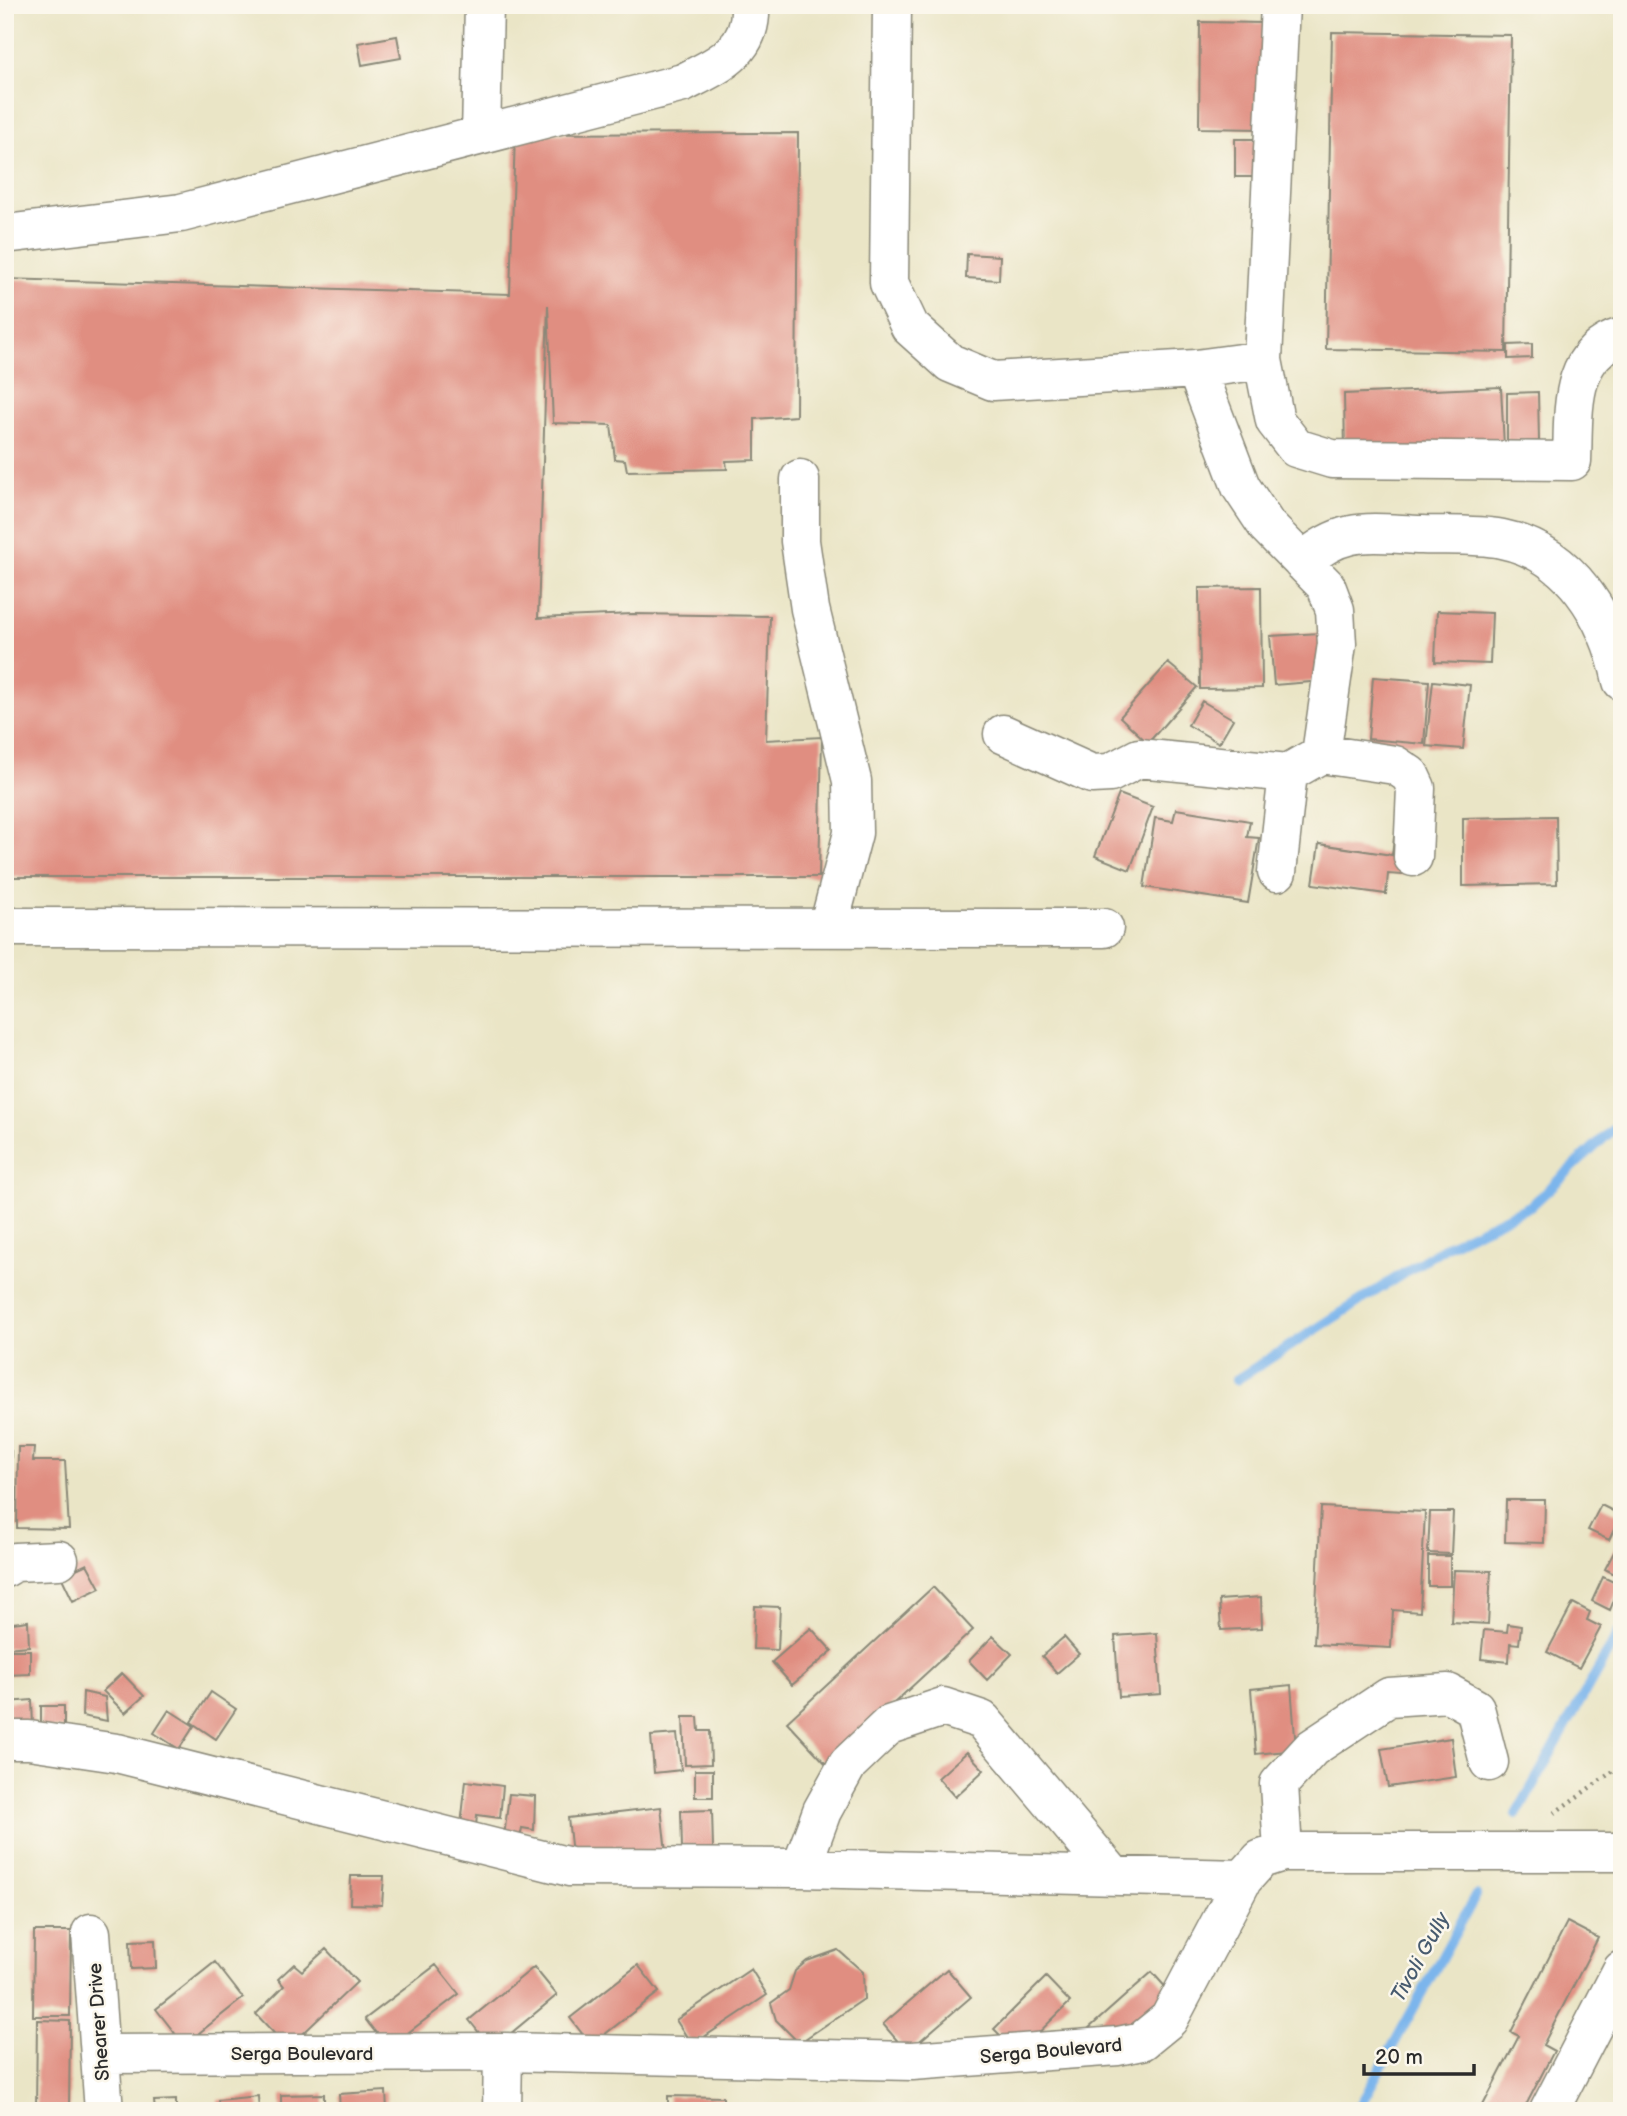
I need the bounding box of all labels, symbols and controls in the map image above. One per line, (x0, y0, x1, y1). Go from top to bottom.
water label: Tivoli Gully (1386, 1907, 1456, 2006)
street label: Shearer Drive (84, 1962, 115, 2082)
scale bar (1364, 2032, 1475, 2076)
street label: Serga Boulevard (979, 2034, 1123, 2069)
street label: Serga Boulevard (231, 2043, 373, 2066)
text: 20 m (1375, 2045, 1423, 2070)

